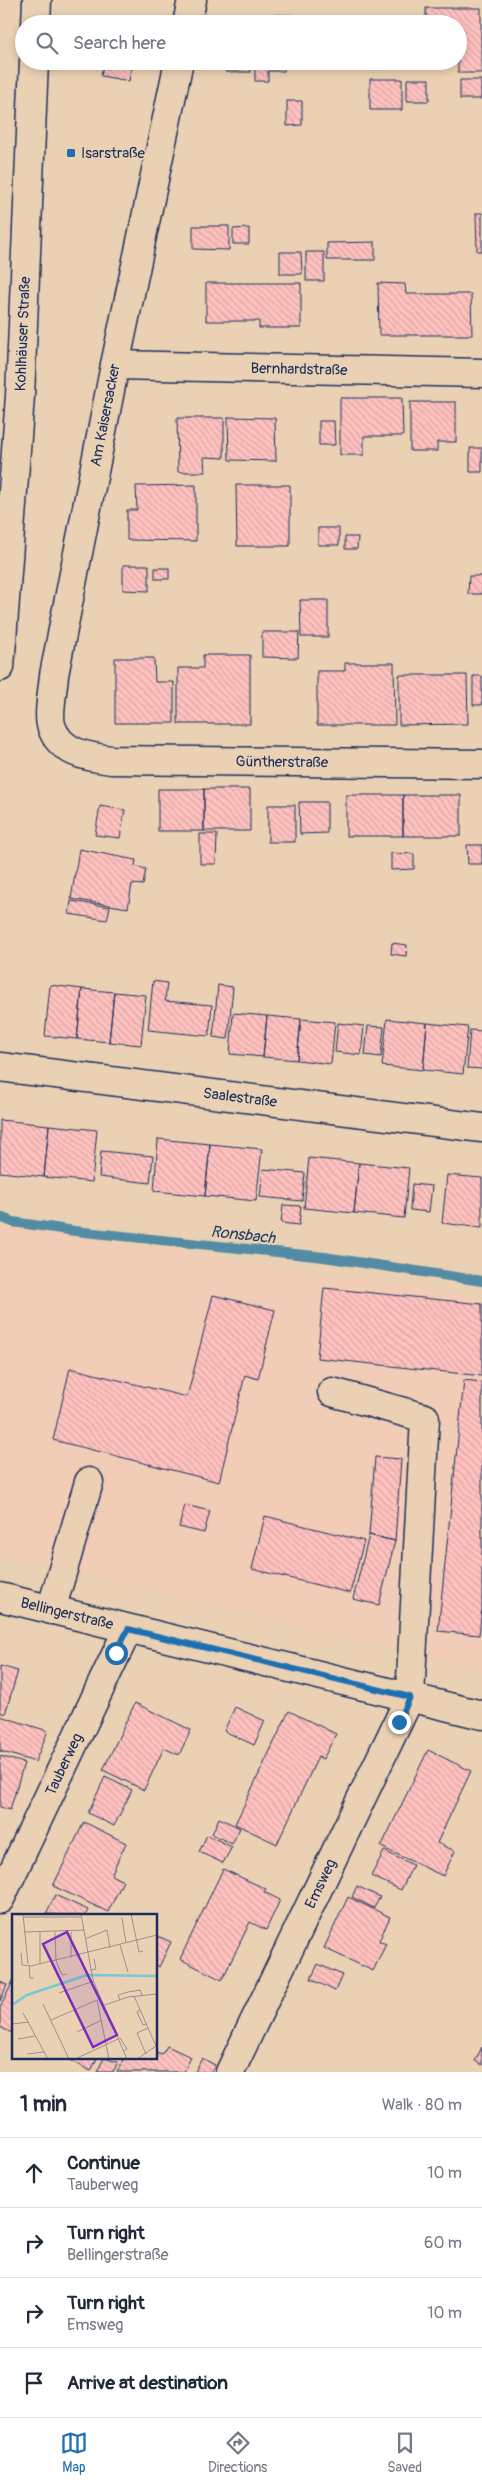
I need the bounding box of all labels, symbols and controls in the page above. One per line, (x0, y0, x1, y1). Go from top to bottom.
search box (15, 15, 467, 70)
icon: search (33, 29, 61, 57)
text: Search here (73, 31, 166, 55)
place label: Isarstraße (81, 144, 146, 163)
marker: Isarstraße (65, 147, 77, 159)
street label: Kohlhäuser Straße (11, 275, 35, 392)
street label: Bernhardstraße (250, 359, 348, 380)
street label: Am Kaisersacker (86, 361, 125, 468)
street label: Güntherstraße (236, 752, 329, 772)
street label: Saalestraße (202, 1084, 279, 1112)
water label: Ronsbach (210, 1222, 278, 1248)
street label: Bellingerstraße (18, 1593, 116, 1635)
route start (105, 1642, 128, 1665)
route end (388, 1711, 411, 1734)
street label: Tauberweg (41, 1730, 87, 1799)
street label: Emsweg (301, 1856, 341, 1912)
inset map (12, 1914, 158, 2060)
text: 1 min (20, 2091, 67, 2118)
text: Walk · 80 m (382, 2095, 462, 2115)
text: Continue (67, 2151, 140, 2175)
icon: ahead (20, 2159, 48, 2187)
text: 10 m (427, 2163, 462, 2183)
text: Tauberweg (67, 2175, 138, 2195)
text: Turn right (67, 2221, 145, 2245)
icon: right (20, 2229, 48, 2257)
text: 60 m (424, 2233, 462, 2253)
text: Bellingerstraße (67, 2245, 168, 2265)
text: Turn right (67, 2291, 145, 2315)
icon: right (20, 2299, 48, 2327)
text: 10 m (427, 2303, 462, 2323)
text: Emsweg (67, 2315, 123, 2335)
icon: arrive (20, 2369, 48, 2397)
text: Arrive at destination (67, 2371, 228, 2395)
tab: Map (60, 2429, 88, 2476)
tab: Directions (208, 2429, 267, 2476)
tab: Saved (387, 2429, 422, 2476)

